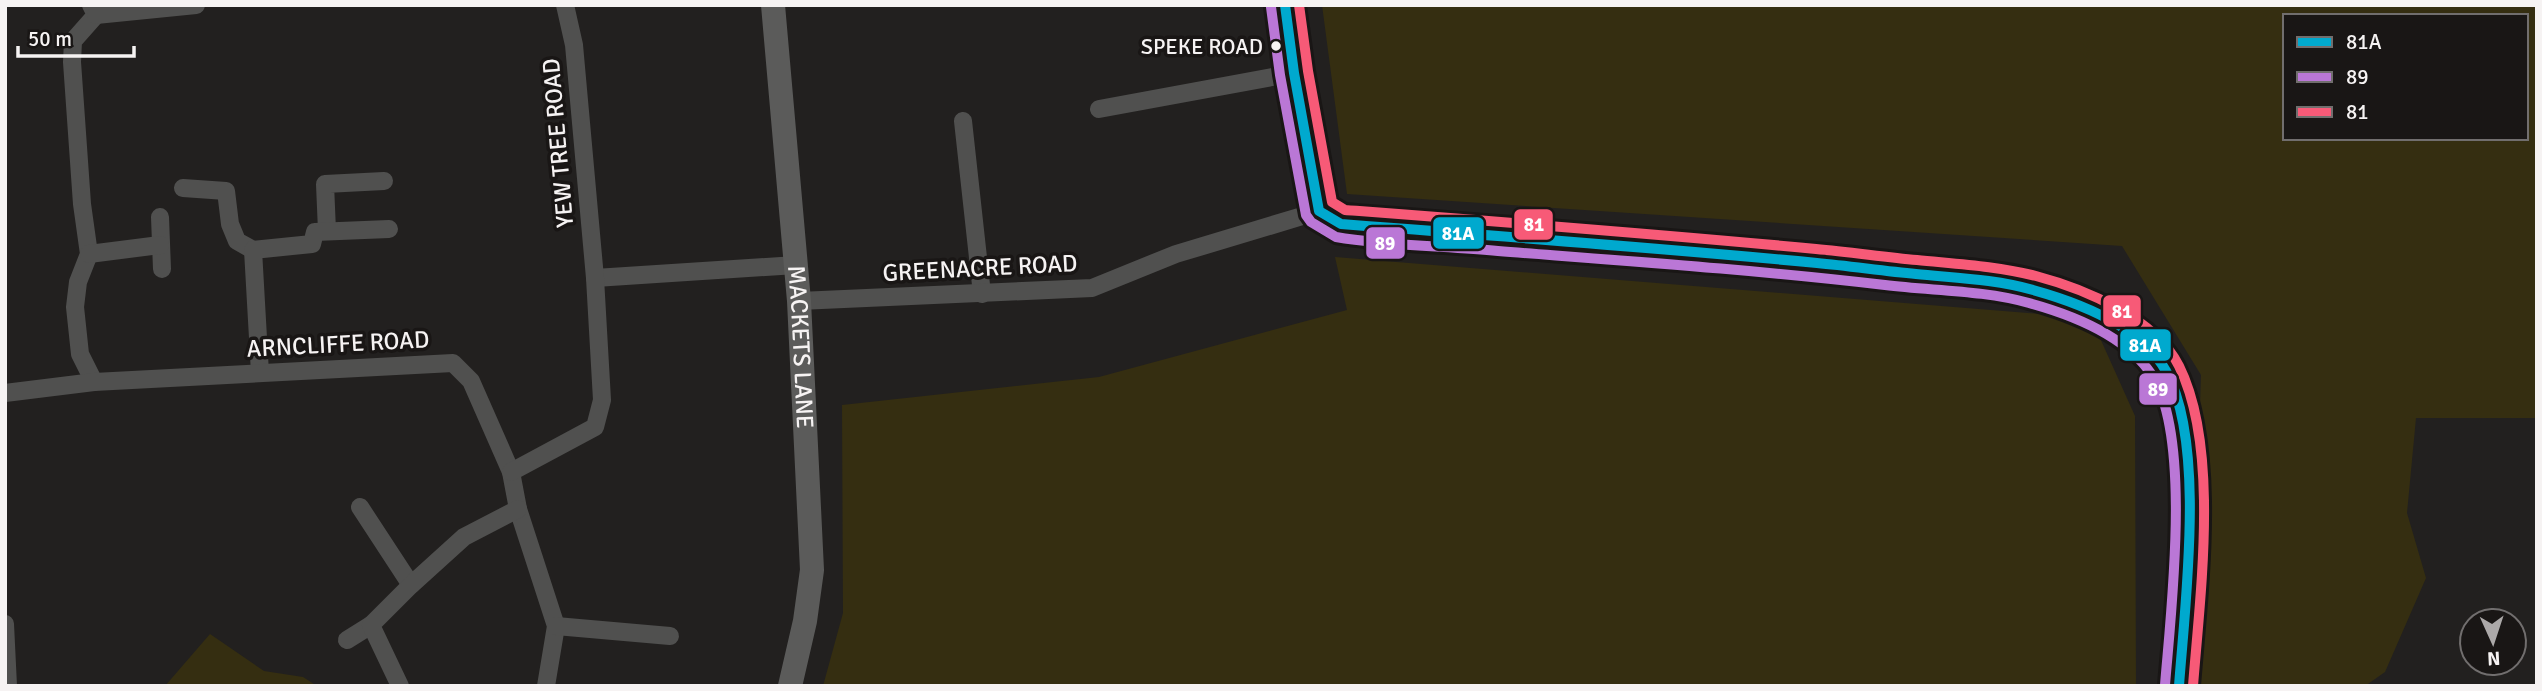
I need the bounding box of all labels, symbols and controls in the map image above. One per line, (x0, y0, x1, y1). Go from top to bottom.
scale bar (18, 14, 133, 58)
legend (2283, 14, 2528, 140)
text: 50 m (28, 26, 72, 52)
text: 81A (2346, 29, 2382, 55)
place label: SPEKE ROAD (1141, 33, 1263, 60)
marker: SPEKE ROAD (1269, 39, 1283, 53)
street label: YEW TREE ROAD (536, 57, 580, 229)
text: 89 (2346, 64, 2369, 90)
text: 81 (2346, 99, 2369, 125)
line badge: 81 (1513, 208, 1554, 241)
text: 81 (1524, 213, 1544, 237)
line badge: 81A (1432, 216, 1485, 250)
text: 81A (1442, 222, 1474, 246)
line badge: 89 (1365, 226, 1406, 260)
text: 89 (1375, 232, 1395, 256)
street label: GREENACRE ROAD (882, 248, 1078, 288)
street label: MACKETS LANE (781, 264, 820, 429)
line badge: 81 (2102, 294, 2142, 328)
text: 81 (2112, 300, 2132, 324)
street label: ARNCLIFFE ROAD (246, 324, 430, 364)
line badge: 81A (2119, 328, 2172, 362)
text: 81A (2129, 334, 2161, 358)
line badge: 89 (2138, 372, 2178, 406)
text: 89 (2148, 378, 2168, 402)
north arrow (2458, 607, 2528, 677)
text: N (2487, 646, 2501, 670)

